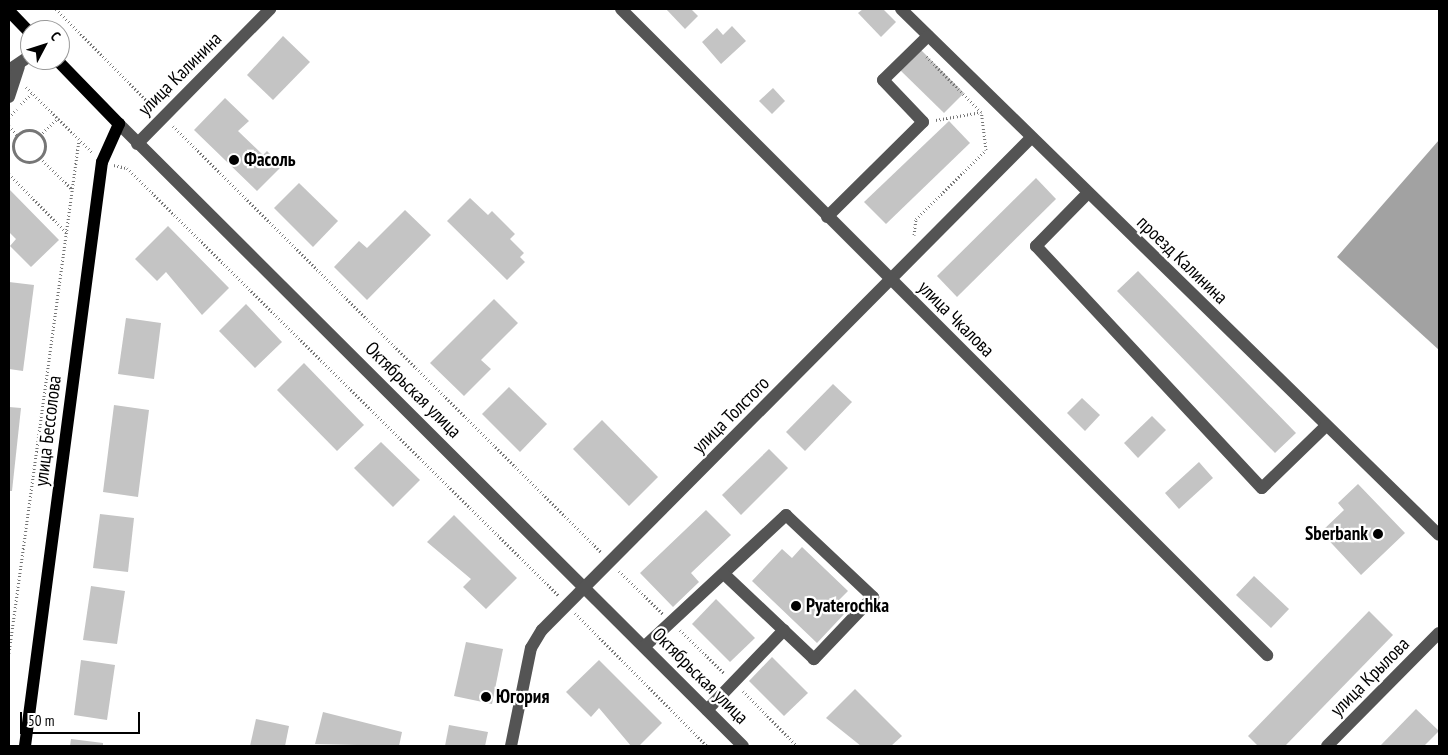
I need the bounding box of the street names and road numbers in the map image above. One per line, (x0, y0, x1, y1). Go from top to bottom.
street label: улица Калинина (134, 28, 226, 120)
street label: проезд Калинина (1132, 211, 1232, 309)
street label: улица Чкалова (913, 276, 999, 362)
street label: Октябрьская улица (360, 337, 466, 443)
street label: улица Толстого (688, 372, 774, 458)
street label: улица Бессолова (30, 374, 66, 488)
street label: Октябрьская улица (647, 623, 753, 729)
street label: улица Крылова (1326, 633, 1414, 721)

